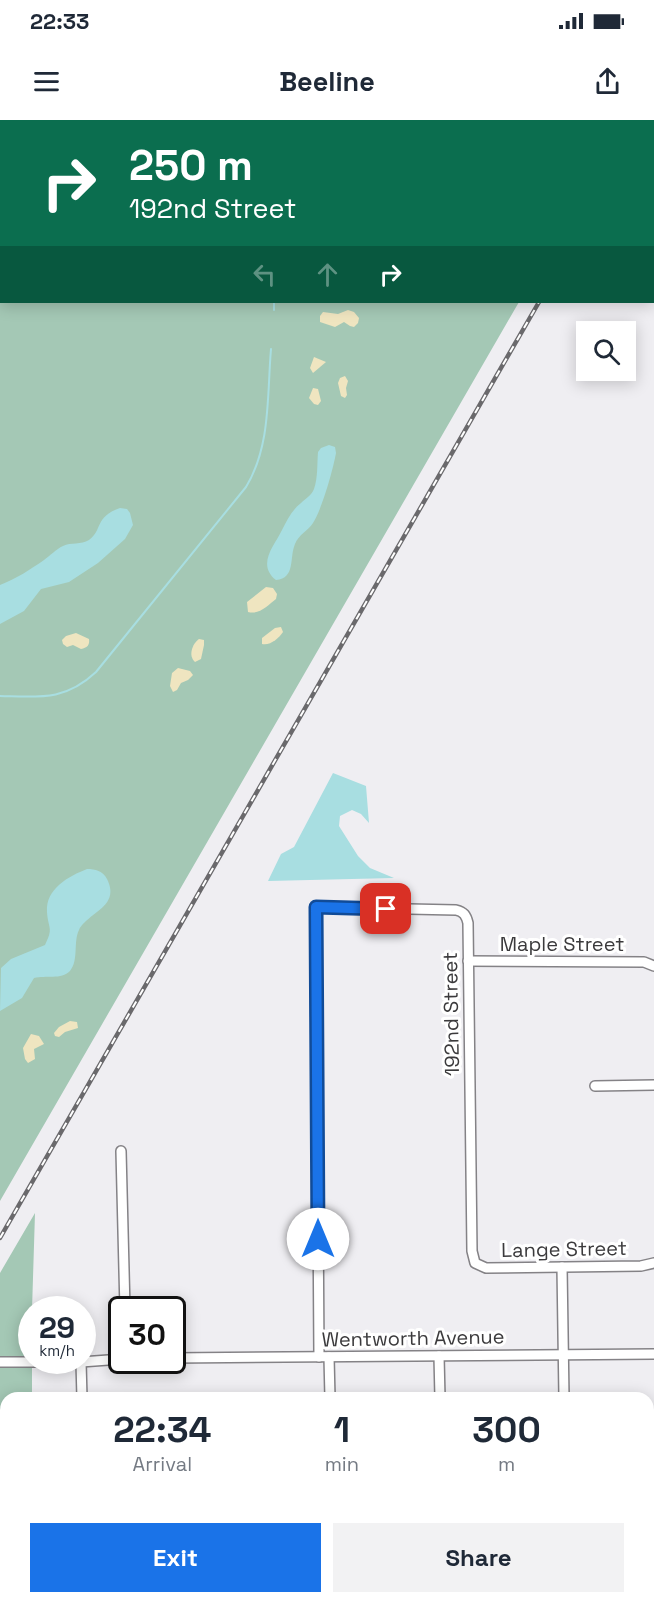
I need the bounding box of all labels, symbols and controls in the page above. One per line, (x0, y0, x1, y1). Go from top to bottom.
text: 22:33 (30, 7, 89, 35)
text: Beeline (279, 64, 375, 99)
icon: menu (30, 65, 63, 98)
icon: share (591, 65, 624, 98)
text: 250 m (129, 139, 253, 192)
icon: right (30, 144, 108, 222)
text: 192nd Street (129, 191, 296, 226)
icon: left (248, 258, 281, 291)
icon: ahead (311, 258, 344, 291)
icon: right (374, 258, 407, 291)
map controls (576, 321, 636, 381)
button: search (576, 321, 636, 381)
pin (360, 883, 411, 934)
icon: arrive (369, 892, 402, 925)
street label: Maple Street (500, 931, 624, 957)
street label: 192nd Street (437, 952, 465, 1076)
position arrow (286, 1207, 350, 1271)
street label: Lange Street (501, 1235, 627, 1263)
speed limit sign: 30 (108, 1296, 186, 1374)
text: 29 (39, 1308, 75, 1347)
street label: Wentworth Avenue (321, 1323, 505, 1353)
text: km/h (39, 1341, 75, 1360)
text: 22:34 (113, 1407, 211, 1453)
text: 1 (334, 1407, 350, 1453)
text: 300 (472, 1407, 541, 1453)
text: Arrival (133, 1451, 192, 1477)
text: min (325, 1451, 359, 1477)
text: m (498, 1451, 515, 1477)
button: Exit (30, 1523, 321, 1592)
button: Share (333, 1523, 624, 1592)

